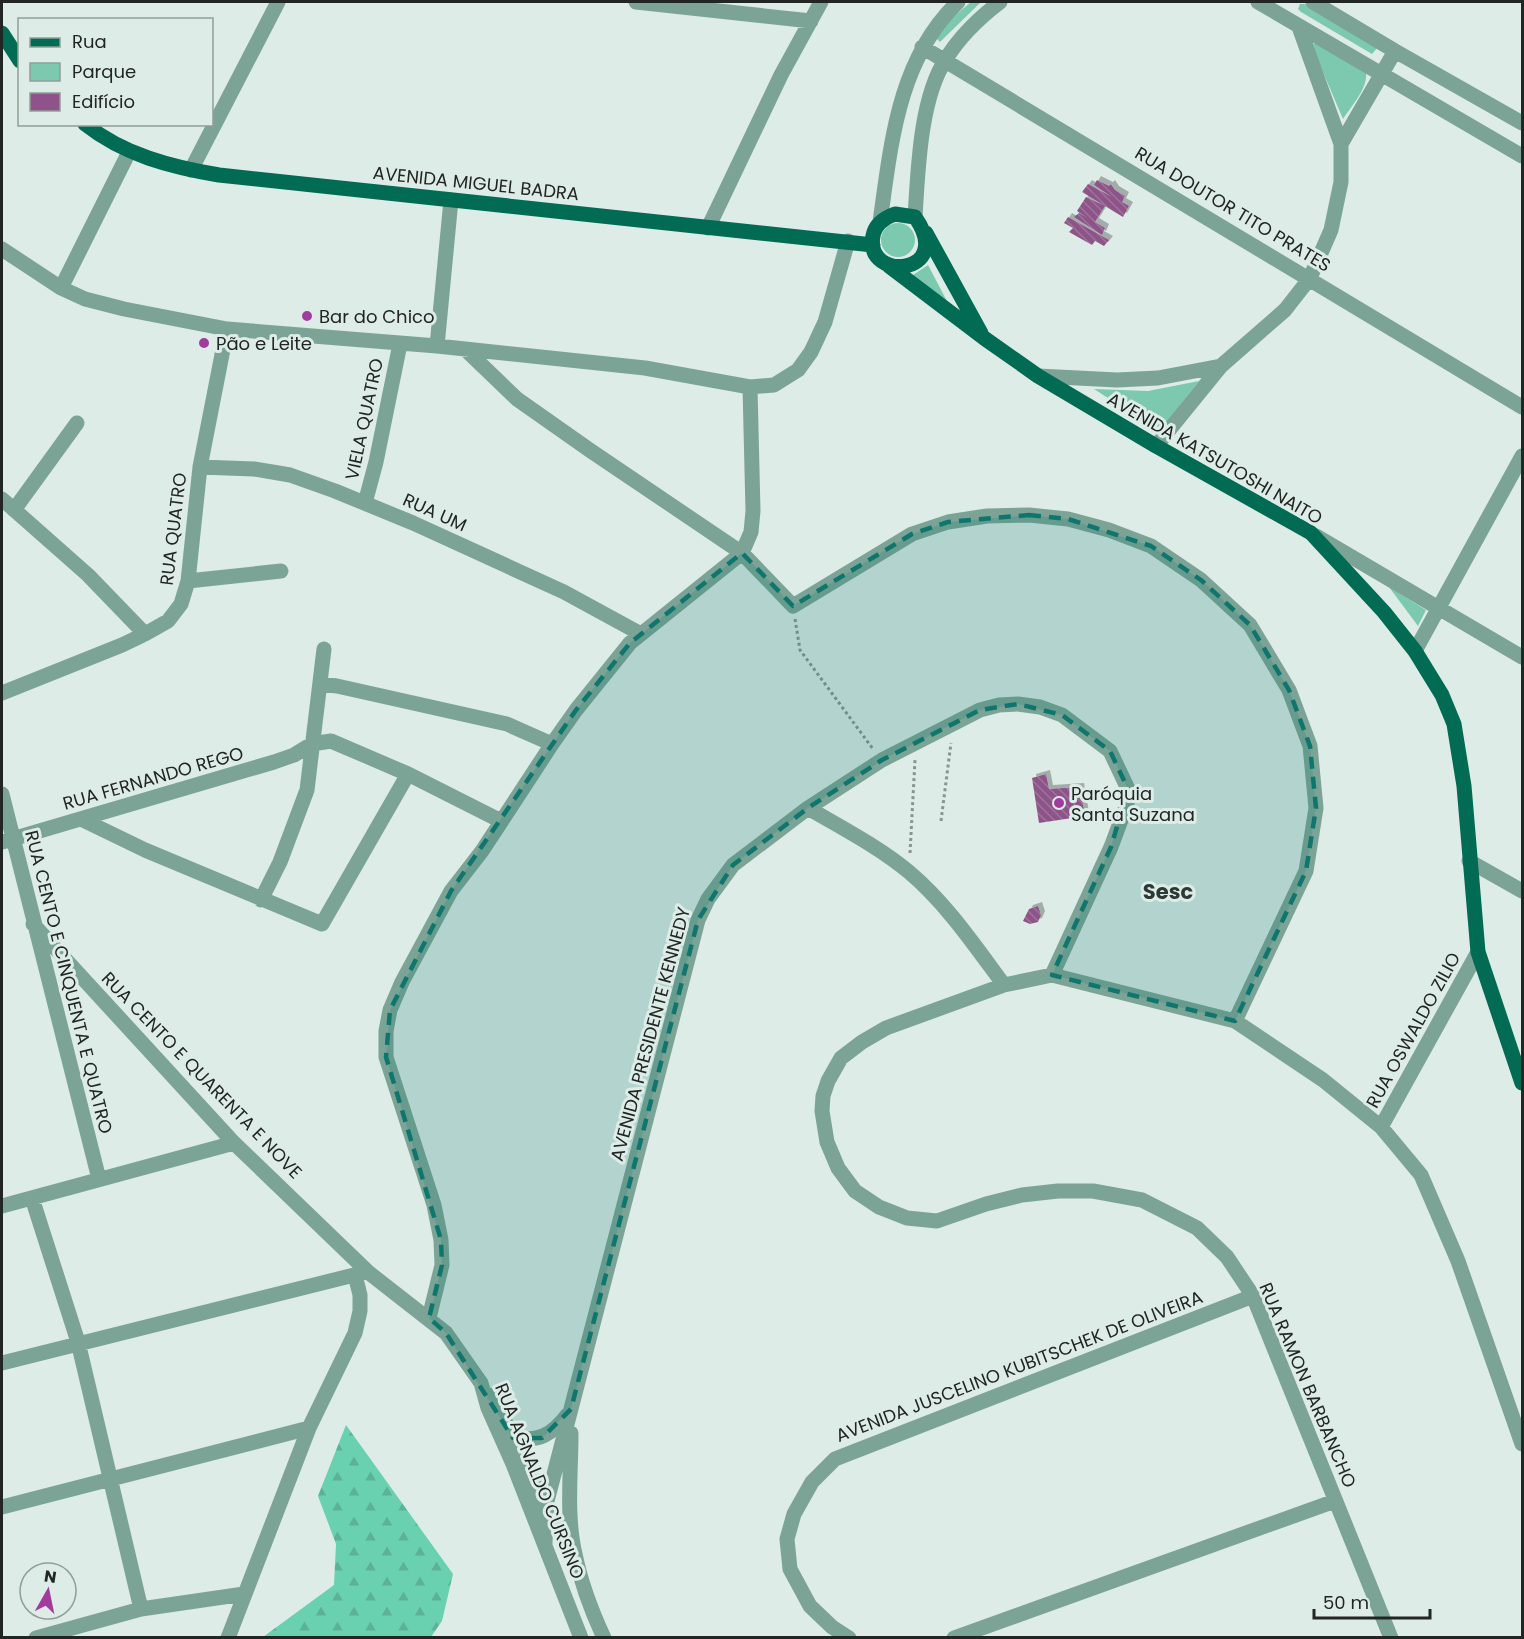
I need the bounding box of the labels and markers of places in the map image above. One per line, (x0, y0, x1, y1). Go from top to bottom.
place label: Bar do Chico (319, 304, 435, 329)
marker: Bar do Chico (300, 309, 314, 323)
place label: Pão e Leite (216, 331, 312, 356)
marker: Pão e Leite (197, 336, 211, 350)
place label: Paróquia Santa Suzana (1071, 781, 1195, 827)
marker: Paróquia Santa Suzana (1052, 796, 1066, 810)

